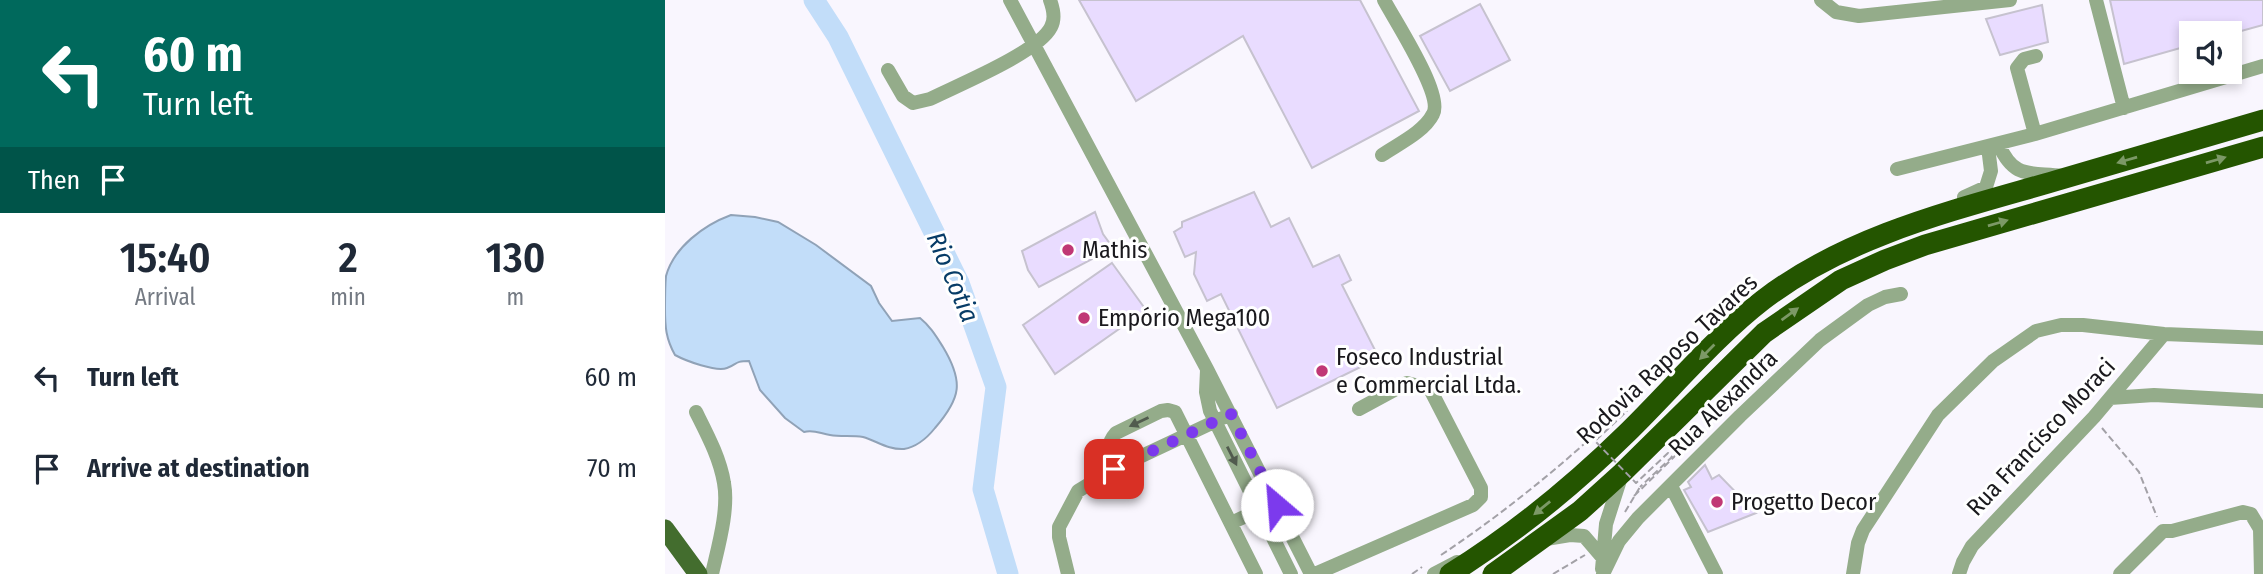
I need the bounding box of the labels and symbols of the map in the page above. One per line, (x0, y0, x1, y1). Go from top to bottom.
one-way arrow (2206, 155, 2227, 165)
one-way arrow (2116, 156, 2137, 166)
one-way arrow (1987, 218, 2008, 228)
water label: Rio Cotia (920, 227, 985, 327)
place label: Mathis (1082, 236, 1148, 264)
marker: Mathis (1060, 242, 1076, 258)
street label: Rodovia Raposo Tavares (1571, 268, 1763, 450)
place label: Empório Mega100 (1098, 304, 1270, 332)
one-way arrow (1781, 306, 1799, 321)
marker: Empório Mega100 (1076, 310, 1092, 326)
place label: Foseco Industrial e Commercial Ltda. (1336, 343, 1521, 399)
street label: Rua Alexandra (1663, 344, 1783, 462)
one-way arrow (1699, 344, 1716, 361)
street label: Rua Francisco Moraci (1961, 353, 2121, 521)
marker: Foseco Industrial e Commercial Ltda. (1314, 363, 1330, 379)
one-way arrow (1129, 416, 1149, 428)
pin (1084, 439, 1144, 499)
one-way arrow (1226, 446, 1237, 466)
position arrow (1240, 468, 1314, 542)
place label: Progetto Decor (1731, 488, 1877, 516)
marker: Progetto Decor (1709, 494, 1725, 510)
one-way arrow (1534, 501, 1552, 516)

